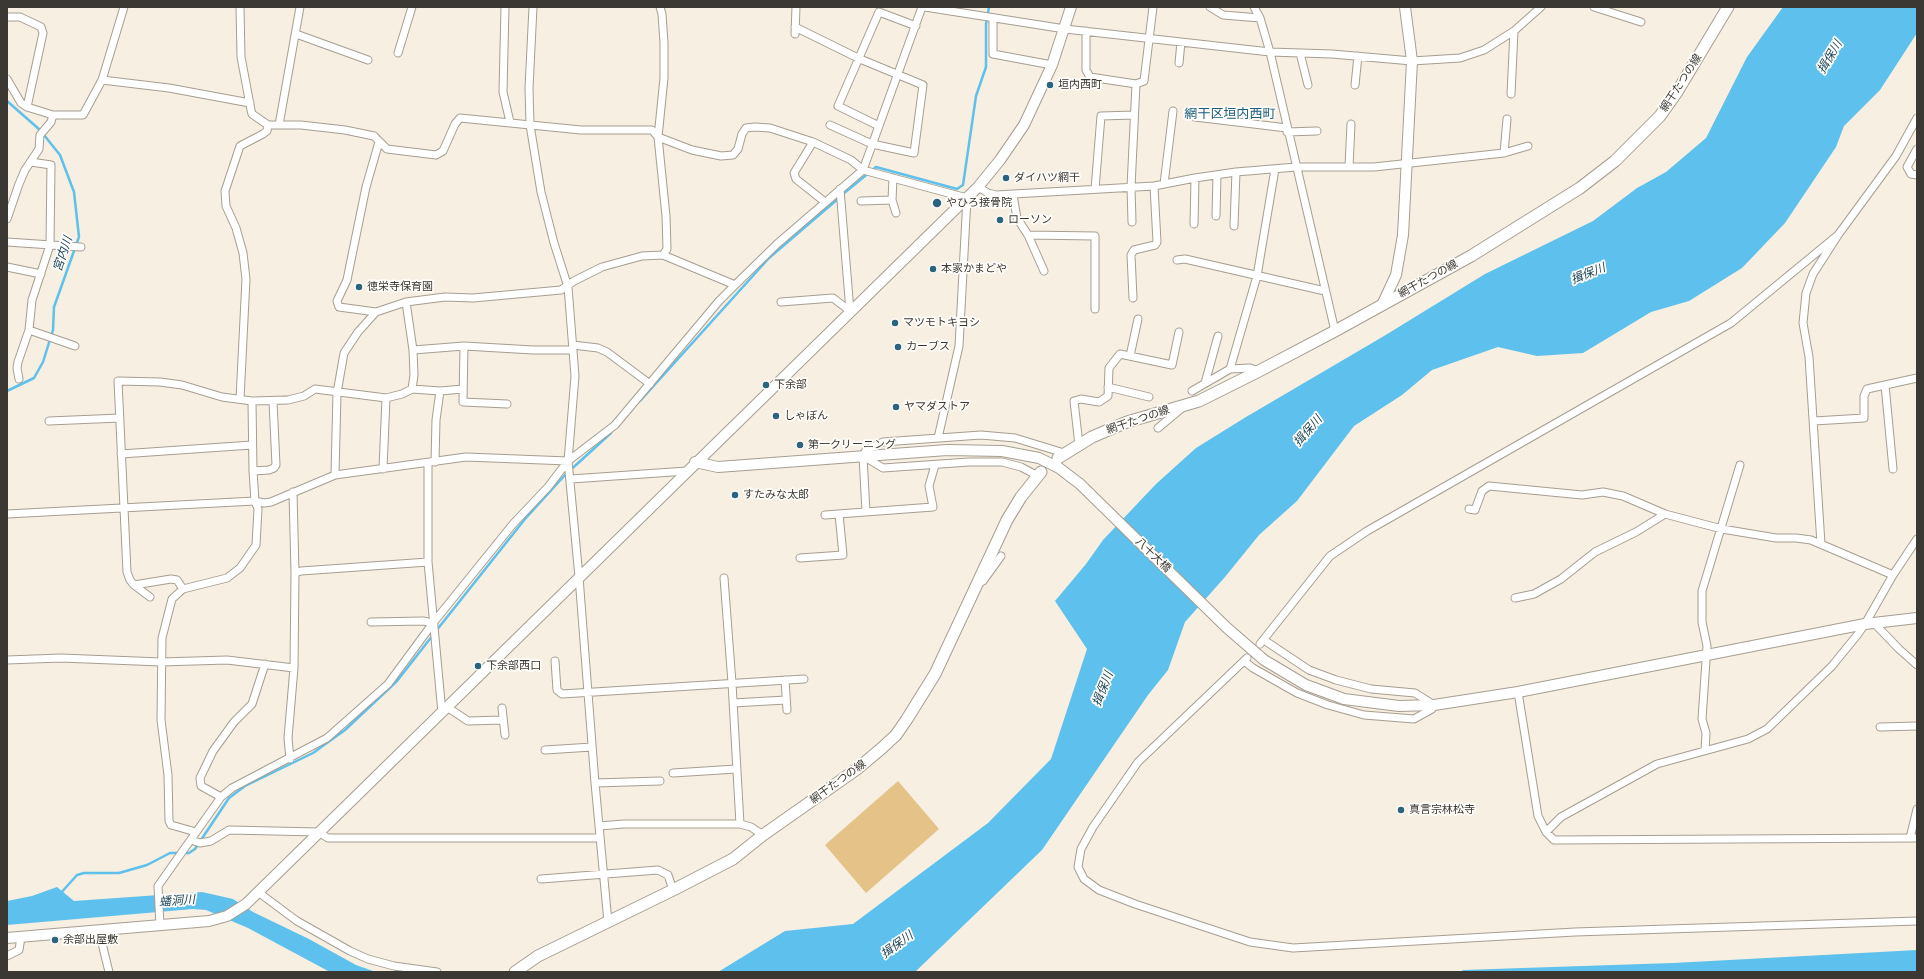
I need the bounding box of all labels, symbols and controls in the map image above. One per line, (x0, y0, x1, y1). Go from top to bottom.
water label: 揖保川 (1815, 38, 1845, 76)
street label: 網干たつの線 (1657, 52, 1705, 114)
place label: 垣内西町 (1058, 78, 1102, 92)
marker: 垣内西町 (1045, 80, 1055, 90)
district label: 網干区垣内西町 (1185, 106, 1275, 122)
place label: ダイハツ網干 (1014, 171, 1080, 185)
marker: ダイハツ網干 (1001, 173, 1011, 183)
place label: やひろ接骨院 (946, 196, 1012, 210)
marker: やひろ接骨院 (931, 197, 943, 209)
place label: ローソン (1008, 213, 1052, 227)
marker: ローソン (995, 215, 1005, 225)
water label: 宮内川 (51, 235, 75, 273)
street label: 網干たつの線 (1396, 257, 1460, 301)
water label: 揖保川 (1569, 261, 1607, 287)
place label: 本家かまどや (941, 262, 1007, 276)
marker: 本家かまどや (928, 264, 938, 274)
place label: 徳栄寺保育園 (367, 280, 433, 294)
marker: 徳栄寺保育園 (354, 282, 364, 292)
place label: マツモトキヨシ (903, 316, 980, 330)
marker: マツモトキヨシ (890, 318, 900, 328)
place label: カーブス (906, 340, 950, 354)
marker: カーブス (893, 342, 903, 352)
place label: 下余部 (774, 378, 807, 392)
marker: 下余部 (761, 380, 771, 390)
place label: ヤマダストア (904, 400, 970, 414)
marker: ヤマダストア (891, 402, 901, 412)
street label: 網干たつの線 (1105, 403, 1171, 437)
place label: しゃぼん (784, 409, 828, 423)
marker: しゃぼん (771, 411, 781, 421)
water label: 揖保川 (1291, 413, 1325, 449)
place label: 第一クリーニング (808, 438, 896, 452)
marker: 第一クリーニング (795, 440, 805, 450)
place label: すたみな太郎 (743, 488, 809, 502)
marker: すたみな太郎 (730, 490, 740, 500)
street label: 八十大橋 (1133, 535, 1173, 575)
place label: 下余部西口 (486, 659, 541, 673)
marker: 下余部西口 (473, 661, 483, 671)
water label: 揖保川 (1090, 670, 1116, 708)
street label: 網干たつの線 (807, 757, 869, 807)
place label: 真言宗林松寺 (1409, 803, 1475, 817)
marker: 真言宗林松寺 (1396, 805, 1406, 815)
water label: 蟠洞川 (159, 893, 195, 909)
water label: 揖保川 (878, 929, 916, 961)
place label: 余部出屋敷 (63, 933, 118, 947)
marker: 余部出屋敷 (50, 935, 60, 945)

